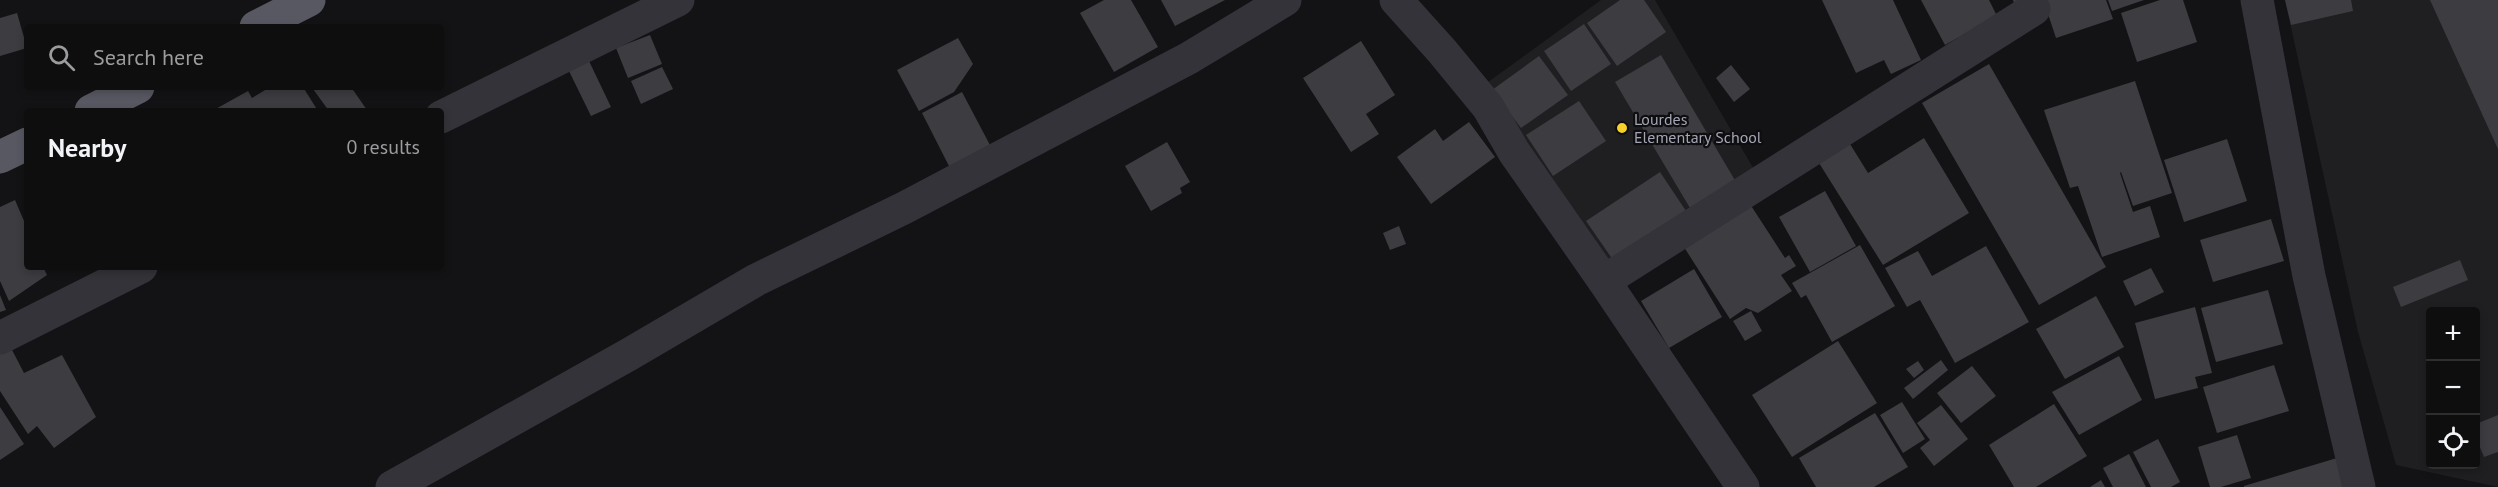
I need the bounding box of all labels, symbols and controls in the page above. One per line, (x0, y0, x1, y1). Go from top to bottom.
search box (24, 24, 444, 90)
icon: search (45, 41, 78, 74)
text: Search here (93, 43, 204, 71)
place label: Lourdes Elementary School (1634, 109, 1762, 147)
marker: Lourdes Elementary School (1615, 121, 1629, 135)
text: Nearby (48, 131, 126, 164)
text: 0 results (347, 134, 420, 160)
map controls (2426, 307, 2480, 469)
button: + (2426, 307, 2480, 361)
button: − (2426, 361, 2480, 415)
button: locate (2426, 415, 2480, 469)

